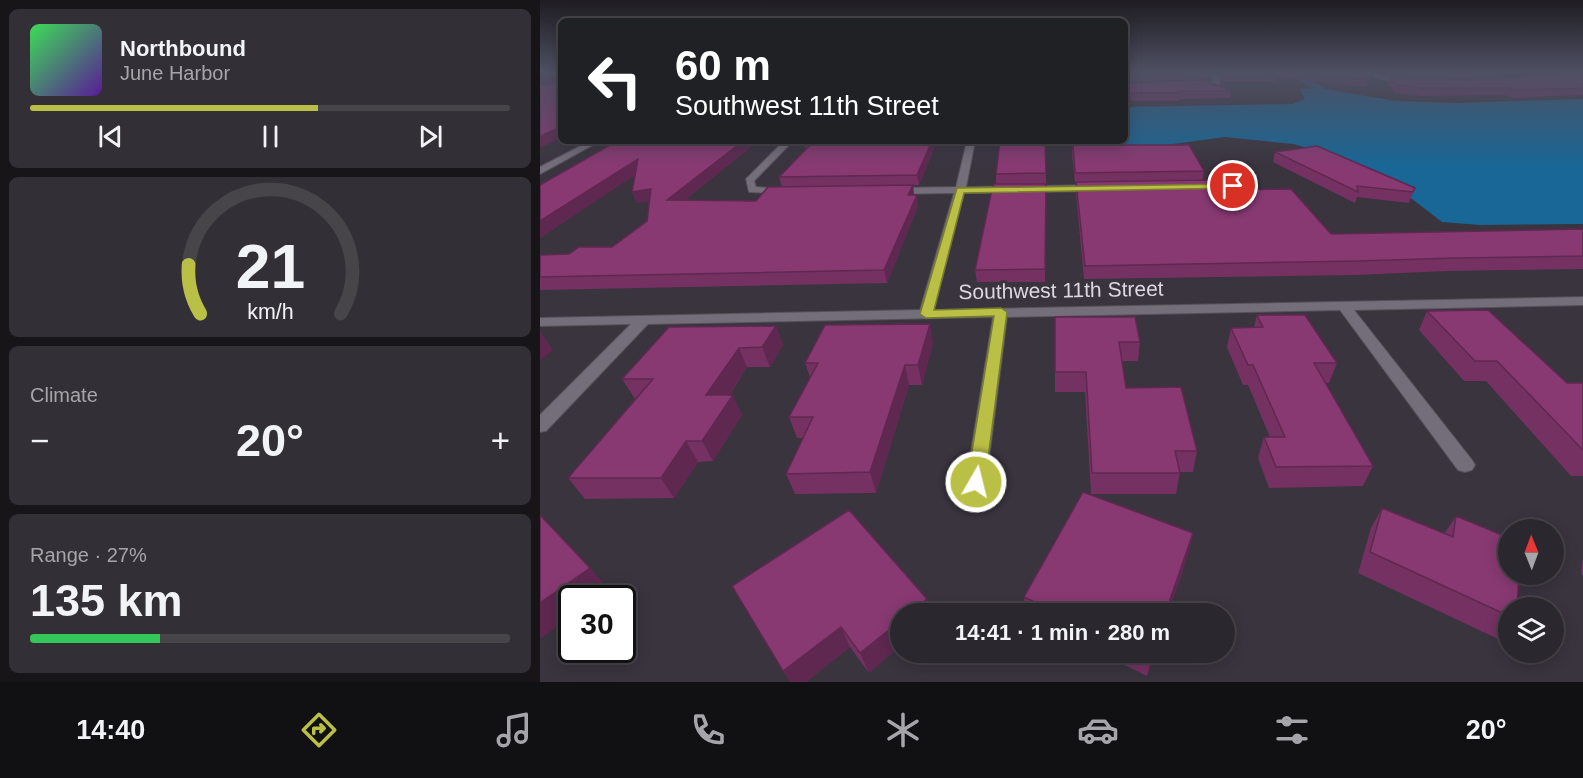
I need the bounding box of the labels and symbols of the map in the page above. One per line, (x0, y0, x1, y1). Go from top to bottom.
pin (1207, 160, 1258, 211)
street label: Southwest 11th Street (958, 277, 1164, 303)
position arrow (944, 450, 1008, 514)
north arrow (1498, 519, 1564, 585)
speed limit sign: 30 (558, 585, 636, 663)

